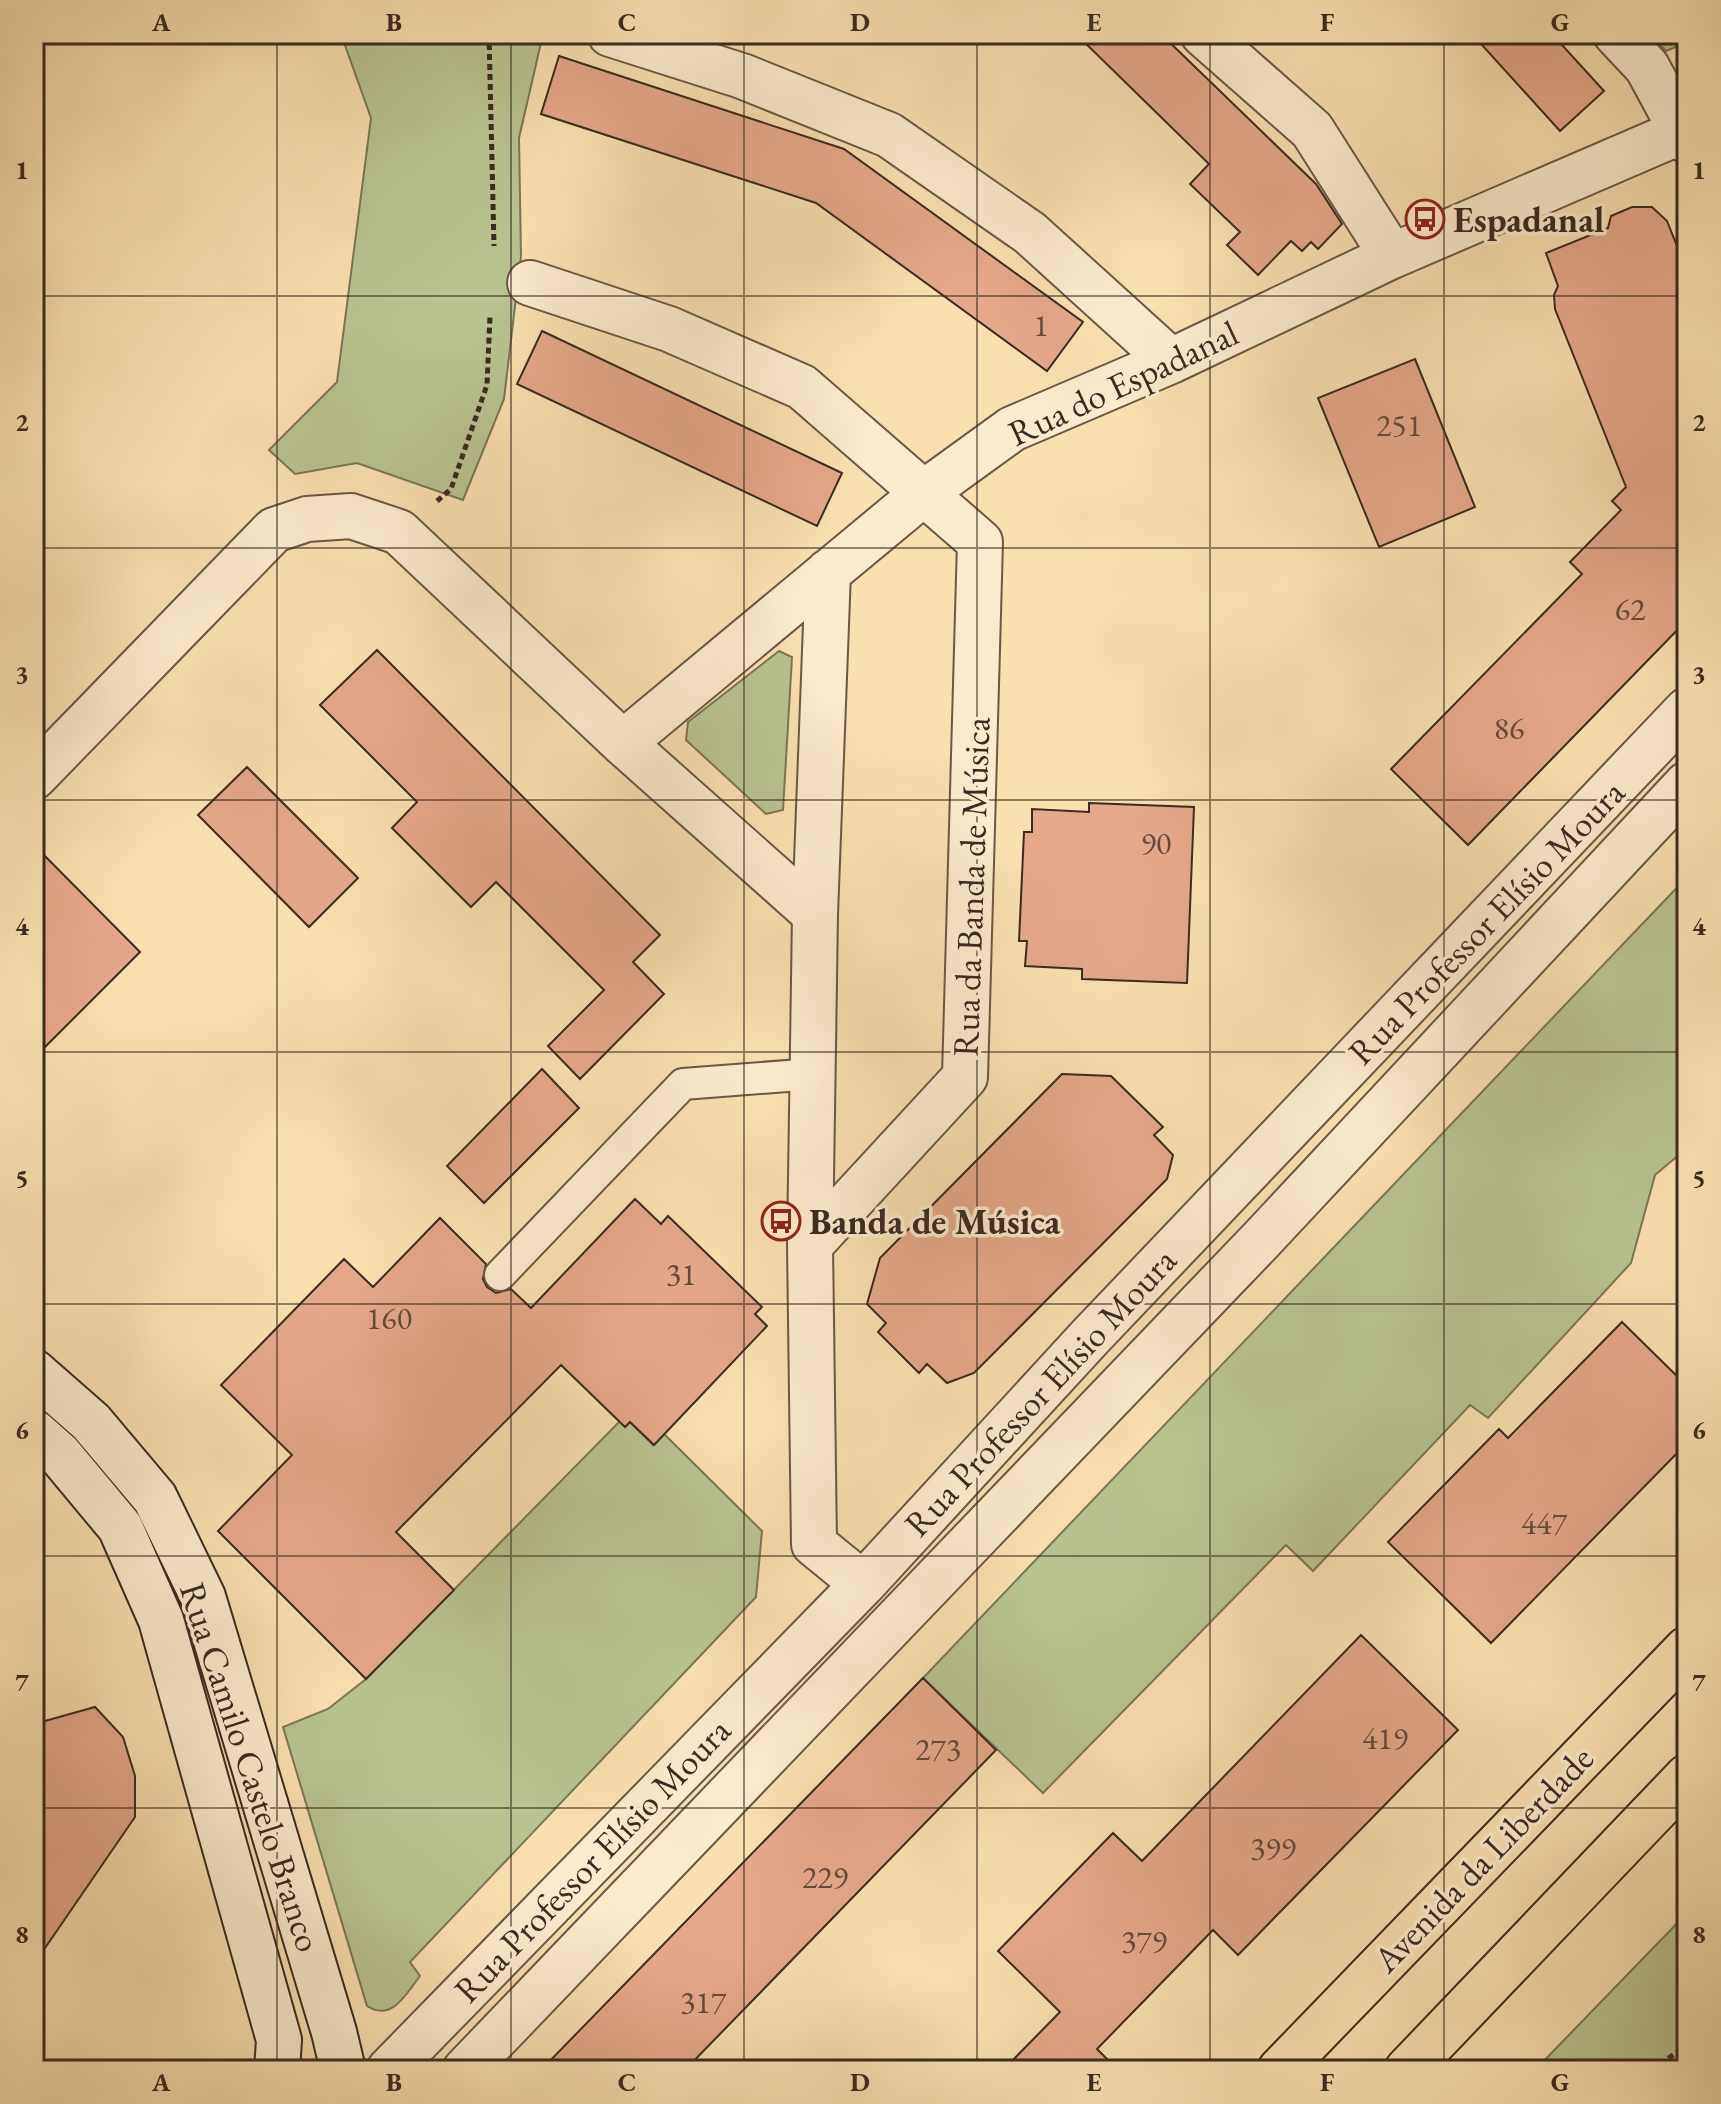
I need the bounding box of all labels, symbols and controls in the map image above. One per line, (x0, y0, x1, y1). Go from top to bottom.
text: A (151, 5, 171, 39)
text: B (386, 5, 402, 39)
text: C (618, 5, 636, 39)
text: D (850, 5, 870, 39)
text: E (1087, 5, 1102, 39)
text: F (1320, 5, 1334, 39)
text: G (1551, 5, 1570, 39)
text: 1 (15, 153, 29, 187)
text: 1 (1692, 153, 1706, 187)
place label: Espadanal (1453, 196, 1604, 243)
bus stop icon: Espadanal (1404, 198, 1446, 240)
house number: 1 (1033, 304, 1049, 346)
street label: Rua do Espadanal (1001, 309, 1245, 457)
house number: 251 (1376, 404, 1422, 446)
text: 2 (15, 405, 29, 439)
text: 2 (1692, 405, 1706, 439)
house number: 62 (1615, 588, 1646, 630)
text: 3 (15, 657, 29, 691)
text: 3 (1692, 657, 1706, 691)
house number: 86 (1494, 707, 1524, 749)
street label: Rua da Banda de Música (942, 716, 1000, 1058)
street label: Rua Professor Elísio Moura (1337, 769, 1635, 1075)
house number: 90 (1141, 822, 1171, 864)
text: 4 (15, 909, 29, 943)
text: 4 (1692, 909, 1706, 943)
text: 5 (15, 1161, 29, 1195)
text: 5 (1692, 1161, 1706, 1195)
place label: Banda de Música (809, 1198, 1061, 1245)
bus stop icon: Banda de Música (760, 1200, 802, 1242)
street label: Rua Professor Elísio Moura (894, 1237, 1187, 1547)
house number: 31 (666, 1253, 696, 1295)
house number: 160 (366, 1297, 412, 1339)
text: 6 (15, 1413, 29, 1447)
text: 6 (1692, 1413, 1706, 1447)
house number: 447 (1521, 1502, 1568, 1544)
street label: Rua Camilo Castelo Branco (169, 1576, 333, 1958)
text: 7 (15, 1665, 29, 1699)
text: 7 (1692, 1665, 1706, 1699)
street label: Rua Professor Elísio Moura (443, 1707, 741, 2013)
house number: 419 (1362, 1717, 1408, 1759)
house number: 273 (915, 1728, 961, 1770)
street label: Avenida da Liberdade (1362, 1735, 1603, 1983)
house number: 399 (1250, 1827, 1296, 1869)
house number: 229 (802, 1856, 848, 1898)
text: 8 (15, 1917, 29, 1951)
text: 8 (1692, 1917, 1706, 1951)
house number: 379 (1121, 1920, 1167, 1962)
house number: 317 (680, 1981, 727, 2023)
text: A (151, 2065, 171, 2099)
text: B (386, 2065, 402, 2099)
text: C (618, 2065, 636, 2099)
text: D (850, 2065, 870, 2099)
text: E (1087, 2065, 1102, 2099)
text: F (1320, 2065, 1334, 2099)
text: G (1551, 2065, 1570, 2099)

